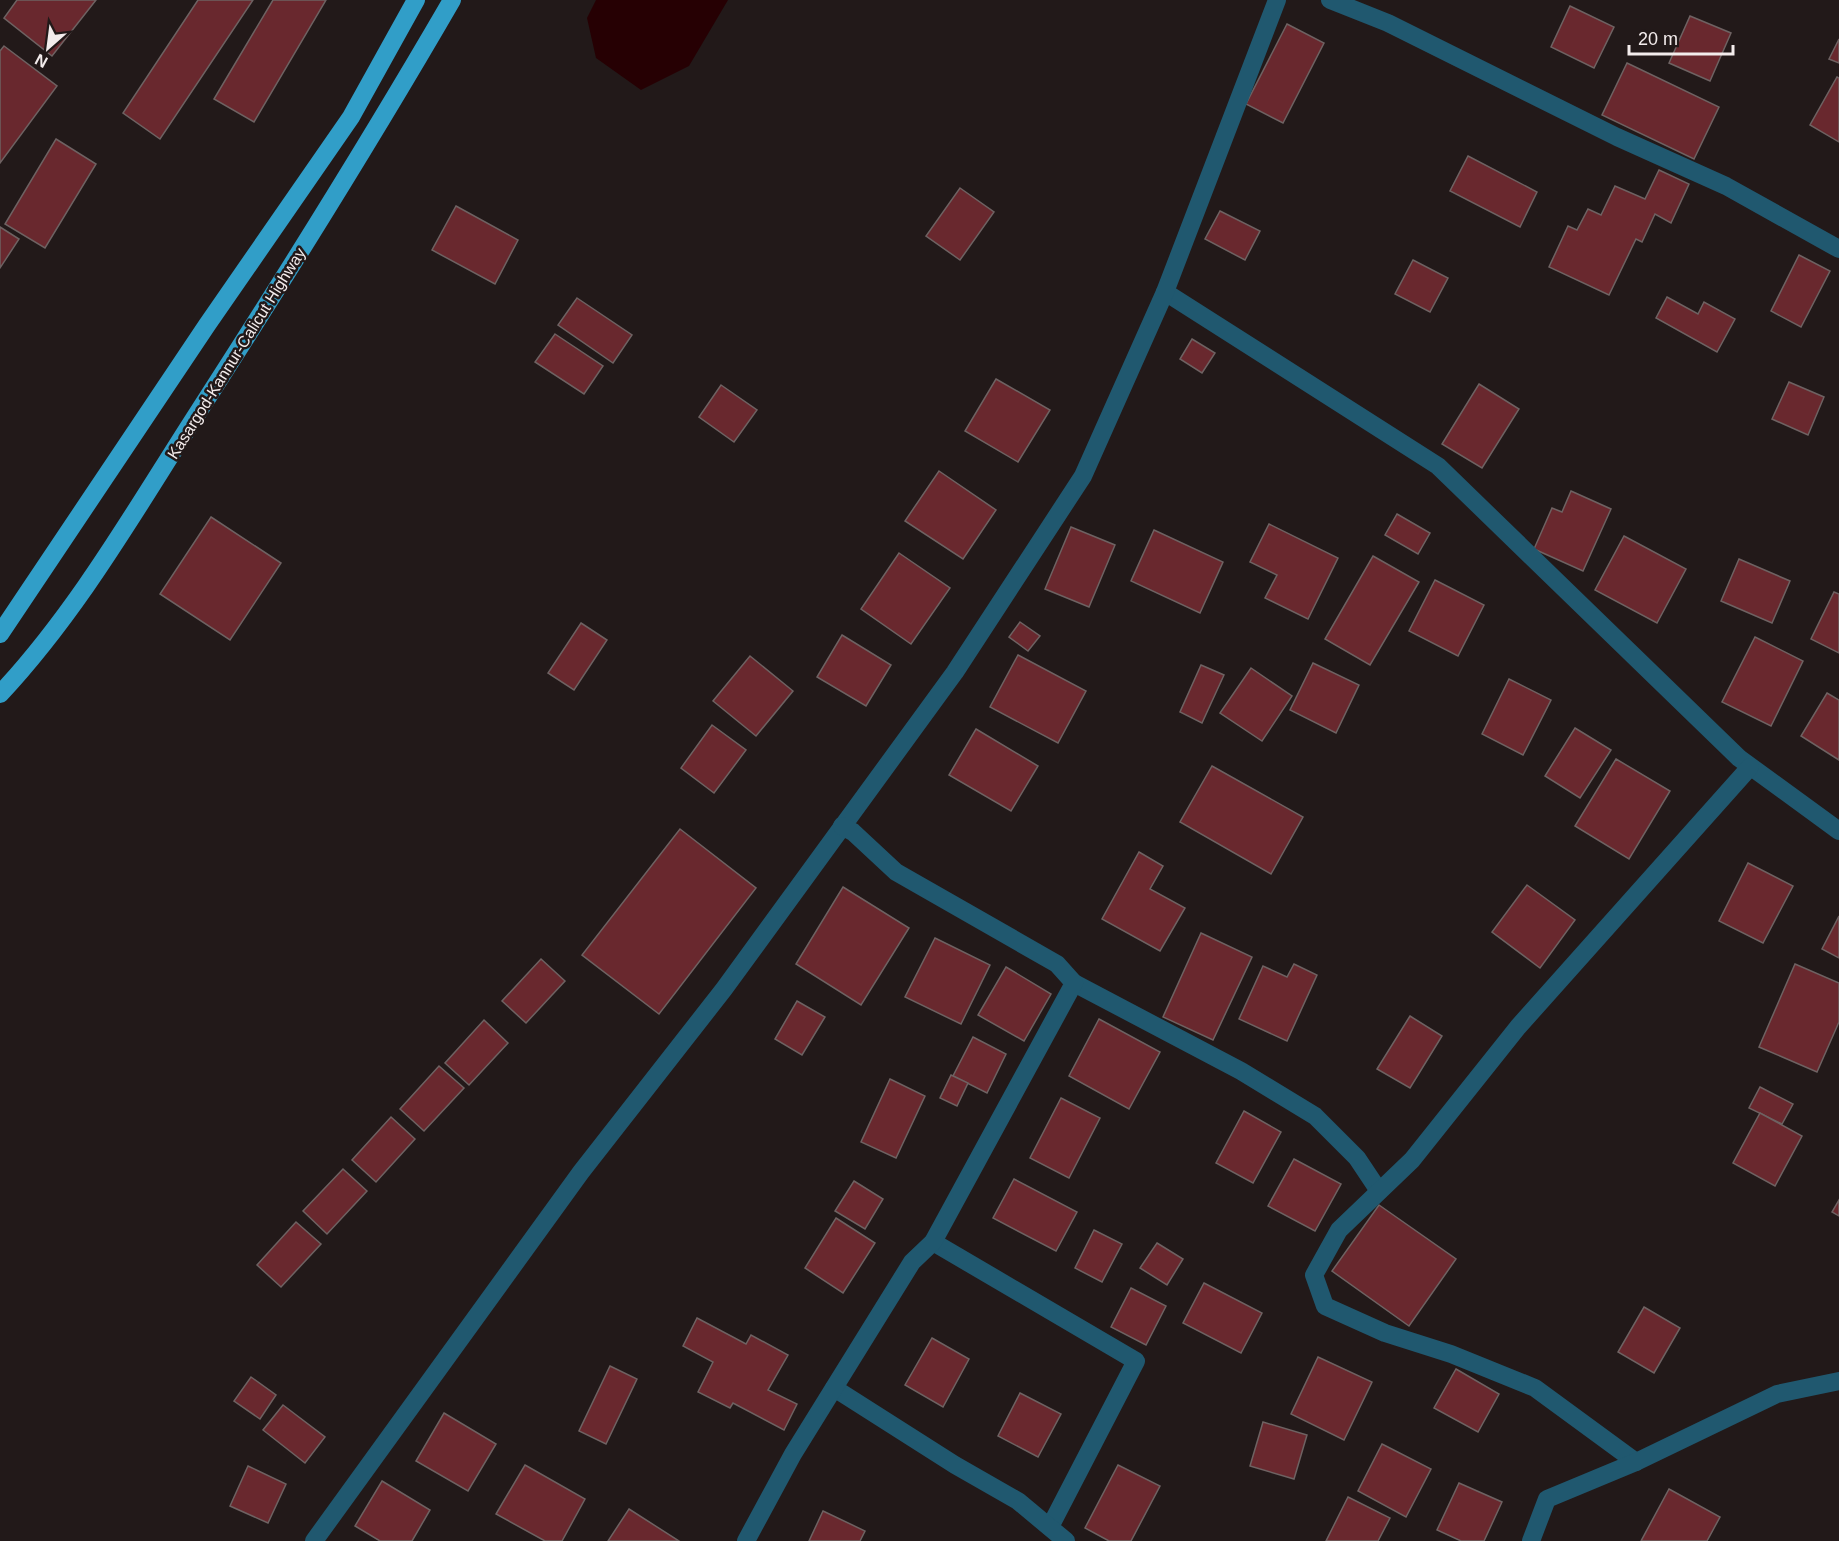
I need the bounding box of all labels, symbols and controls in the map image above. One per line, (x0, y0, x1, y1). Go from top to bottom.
north arrow (18, 18, 78, 78)
scale bar (1629, 18, 1732, 56)
text: 20 m (1638, 29, 1678, 49)
text: N (32, 51, 50, 71)
street label: Kasargod-Kannur-Calicut Highway (164, 245, 309, 462)

